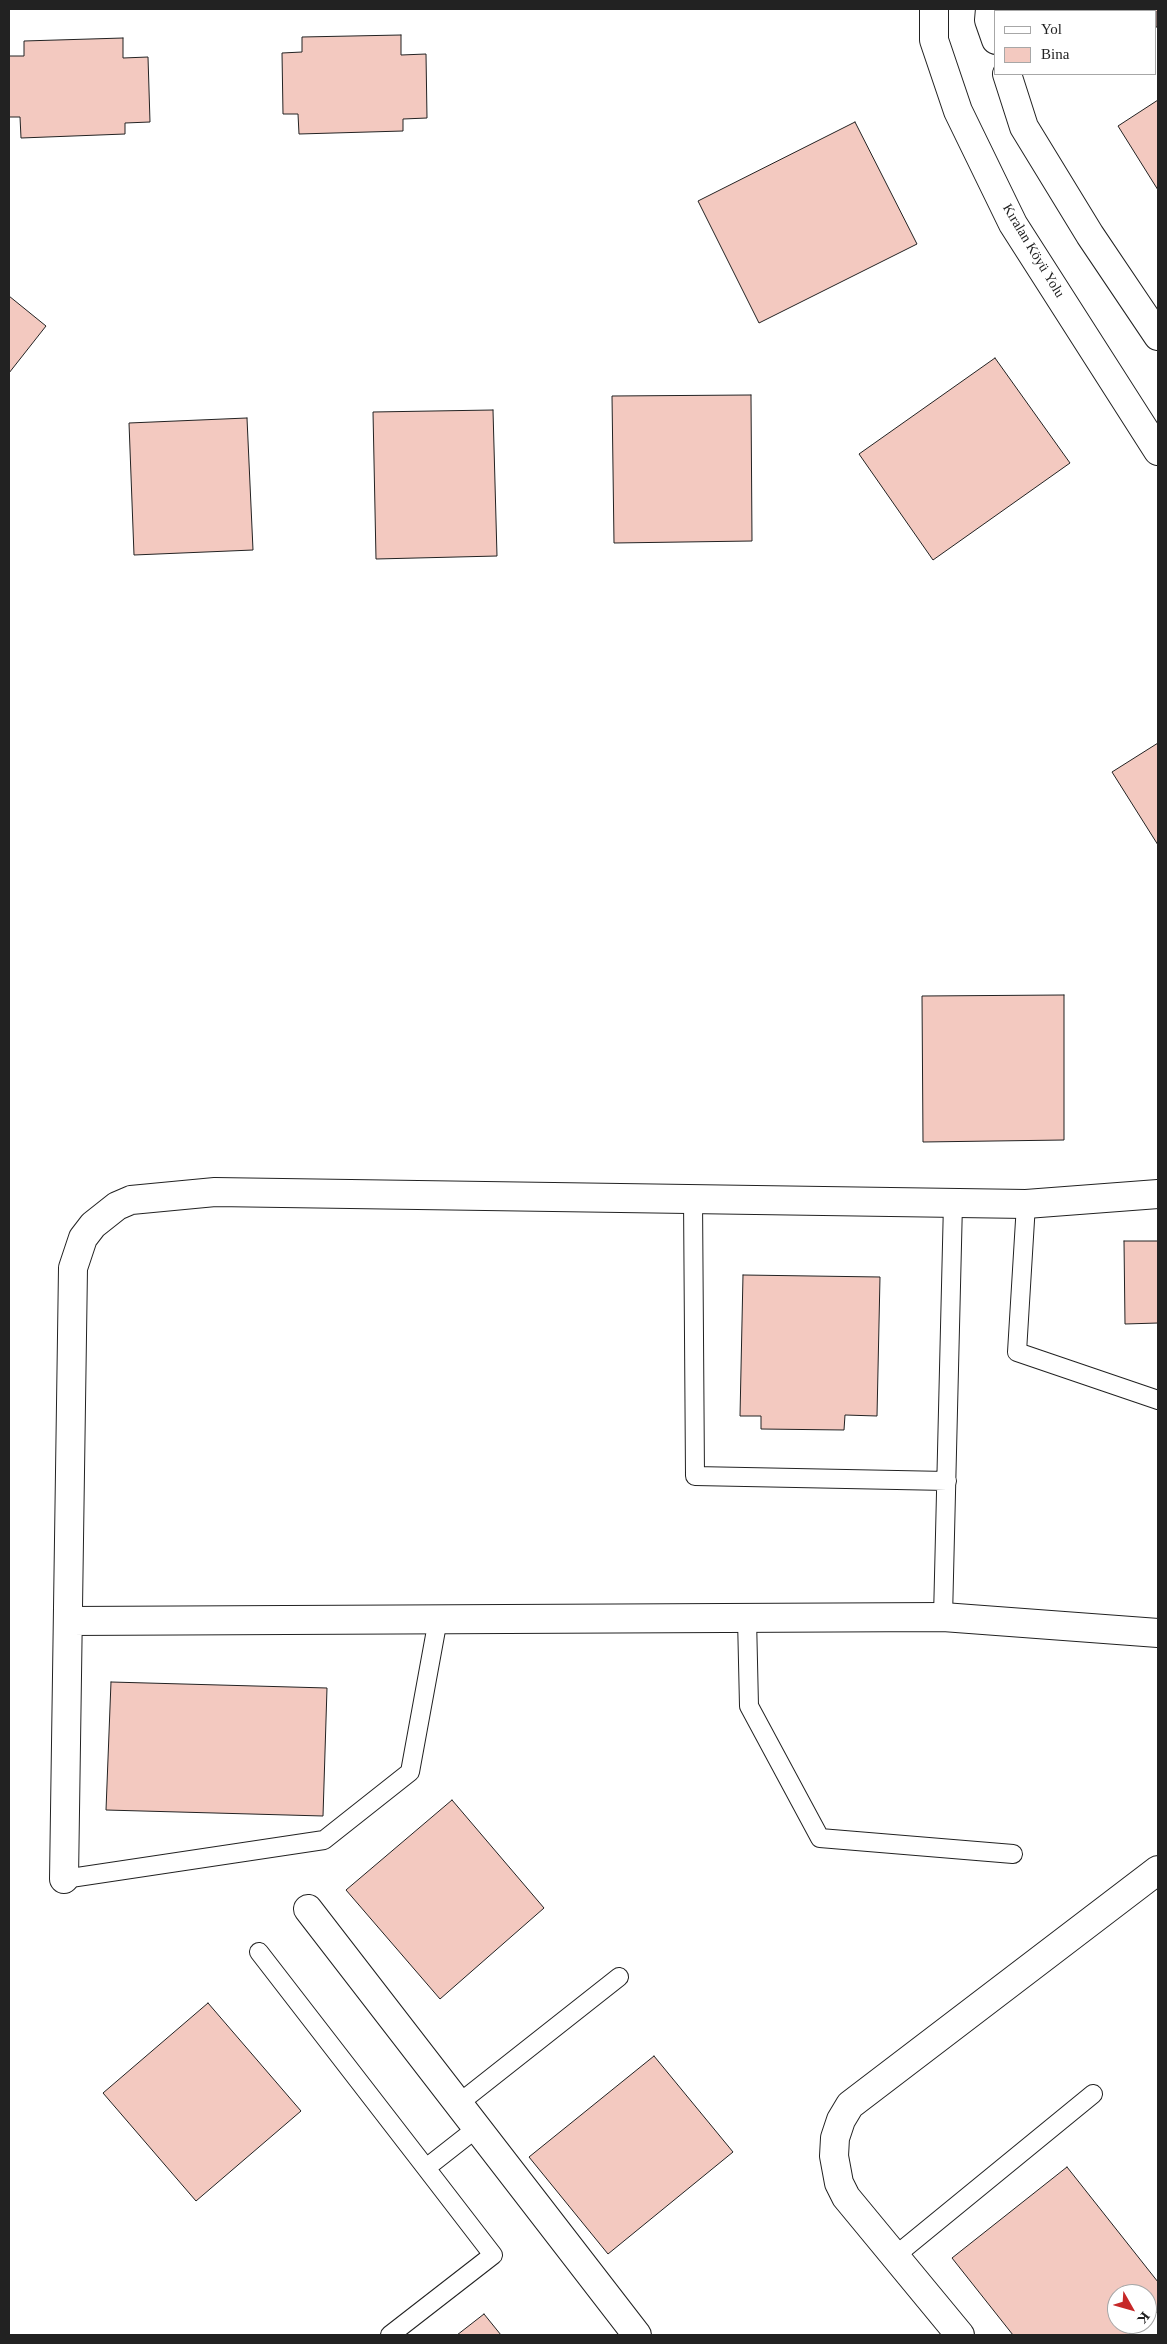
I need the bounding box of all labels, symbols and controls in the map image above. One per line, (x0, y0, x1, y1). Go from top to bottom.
legend (994, 10, 1157, 75)
text: Yol (1041, 21, 1062, 37)
text: Bina (1041, 46, 1069, 62)
street label: Kıralan Köyü Yolu (998, 201, 1068, 301)
north arrow (1107, 2284, 1157, 2334)
text: K (1134, 2309, 1153, 2327)

